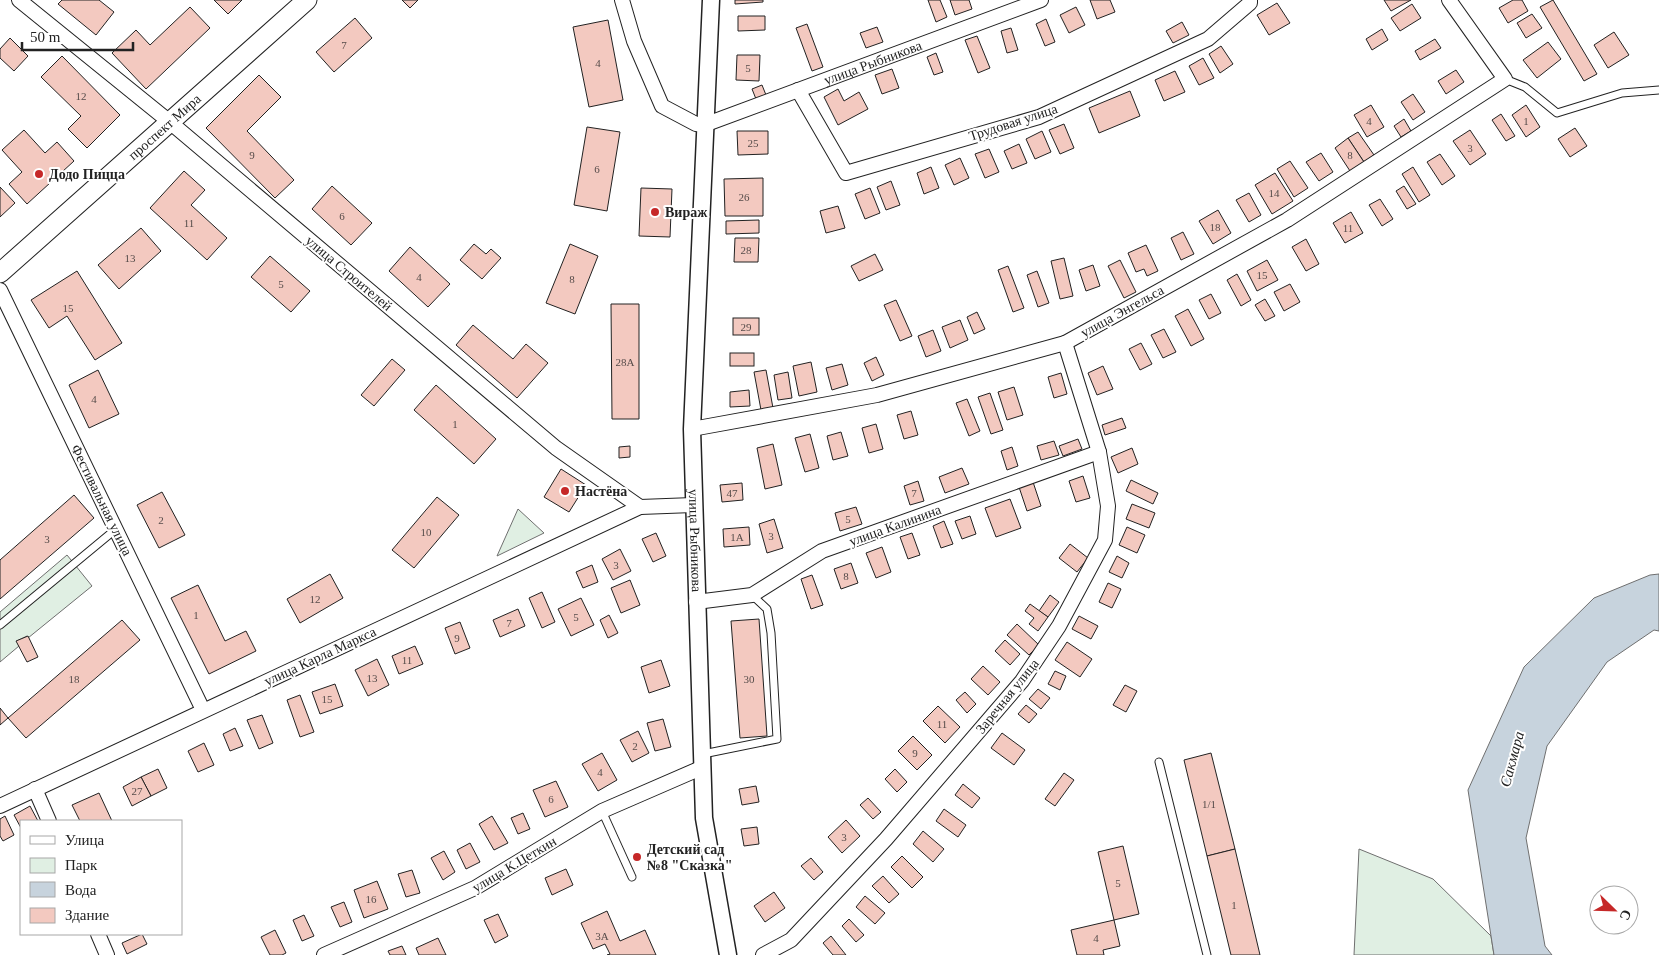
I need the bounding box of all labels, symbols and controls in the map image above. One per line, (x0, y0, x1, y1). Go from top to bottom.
scale bar (22, 20, 134, 52)
text: 50 m (30, 29, 61, 45)
street label: улица Рыбникова (822, 38, 925, 88)
house number: 7 (341, 39, 347, 51)
house number: 4 (595, 57, 601, 69)
house number: 5 (745, 62, 751, 74)
house number: 12 (76, 90, 87, 102)
street label: проспект Мира (126, 91, 204, 163)
street label: Трудовая улица (967, 101, 1060, 144)
house number: 4 (1366, 115, 1372, 127)
house number: 1 (1523, 115, 1529, 127)
house number: 25 (748, 137, 759, 149)
house number: 3 (1467, 142, 1473, 154)
house number: 9 (249, 149, 255, 161)
house number: 8 (1347, 149, 1353, 161)
house number: 6 (594, 163, 600, 175)
place label: Додо Пицца (49, 167, 125, 182)
marker: Додо Пицца (33, 168, 45, 180)
house number: 14 (1269, 187, 1280, 199)
house number: 26 (739, 191, 750, 203)
place label: Вираж (665, 205, 708, 220)
marker: Вираж (649, 206, 661, 218)
house number: 6 (339, 210, 345, 222)
house number: 11 (184, 217, 194, 229)
house number: 18 (1210, 221, 1221, 233)
house number: 11 (1343, 222, 1353, 234)
street label: улица Строителей (302, 233, 395, 314)
house number: 28 (741, 244, 752, 256)
house number: 13 (125, 252, 136, 264)
house number: 15 (1257, 269, 1268, 281)
house number: 4 (416, 271, 422, 283)
house number: 8 (569, 273, 575, 285)
house number: 5 (278, 278, 284, 290)
street label: улица Энгельса (1078, 282, 1167, 340)
house number: 15 (63, 302, 74, 314)
house number: 29 (741, 321, 752, 333)
house number: 28А (616, 356, 635, 368)
house number: 4 (91, 393, 97, 405)
house number: 1 (452, 418, 458, 430)
street label: Фестивальная улица (68, 442, 135, 559)
place label: Настёна (575, 484, 627, 499)
marker: Настёна (559, 485, 571, 497)
house number: 47 (727, 487, 738, 499)
house number: 7 (911, 487, 917, 499)
street label: улица Рыбникова (686, 489, 704, 593)
street label: улица Калинина (847, 502, 944, 549)
house number: 5 (845, 513, 851, 525)
house number: 2 (158, 514, 164, 526)
house number: 10 (421, 526, 432, 538)
house number: 3 (768, 530, 774, 542)
house number: 1А (730, 531, 744, 543)
house number: 3 (44, 533, 50, 545)
house number: 3 (613, 559, 619, 571)
house number: 8 (843, 570, 849, 582)
house number: 12 (310, 593, 321, 605)
house number: 1 (193, 609, 199, 621)
house number: 5 (573, 611, 579, 623)
house number: 7 (506, 617, 512, 629)
street label: улица Карла Маркса (262, 624, 379, 689)
house number: 9 (454, 632, 460, 644)
house number: 11 (402, 654, 412, 666)
street label: Заречная улица (973, 655, 1042, 737)
house number: 13 (367, 672, 378, 684)
house number: 18 (69, 673, 80, 685)
house number: 30 (744, 673, 755, 685)
house number: 15 (322, 693, 333, 705)
house number: 11 (937, 718, 947, 730)
water label: Сакмара (1497, 730, 1527, 788)
house number: 2 (632, 740, 638, 752)
house number: 9 (912, 747, 918, 759)
house number: 4 (597, 766, 603, 778)
house number: 27 (132, 785, 143, 797)
house number: 6 (548, 793, 554, 805)
house number: 1/1 (1202, 798, 1216, 810)
legend (20, 820, 182, 935)
house number: 3 (841, 831, 847, 843)
text: Улица (65, 832, 104, 848)
street label: улица К.Цеткин (470, 833, 559, 895)
place label: Детский сад №8 "Сказка" (647, 842, 733, 873)
marker: Детский сад №8 "Сказка" (631, 851, 643, 863)
text: Парк (65, 857, 98, 873)
house number: 5 (1115, 877, 1121, 889)
text: Вода (65, 882, 97, 898)
north arrow (1589, 885, 1639, 935)
house number: 16 (366, 893, 377, 905)
house number: 1 (1231, 899, 1237, 911)
text: Здание (65, 907, 109, 923)
text: С (1617, 907, 1634, 922)
house number: 3А (595, 930, 609, 942)
house number: 4 (1093, 932, 1099, 944)

